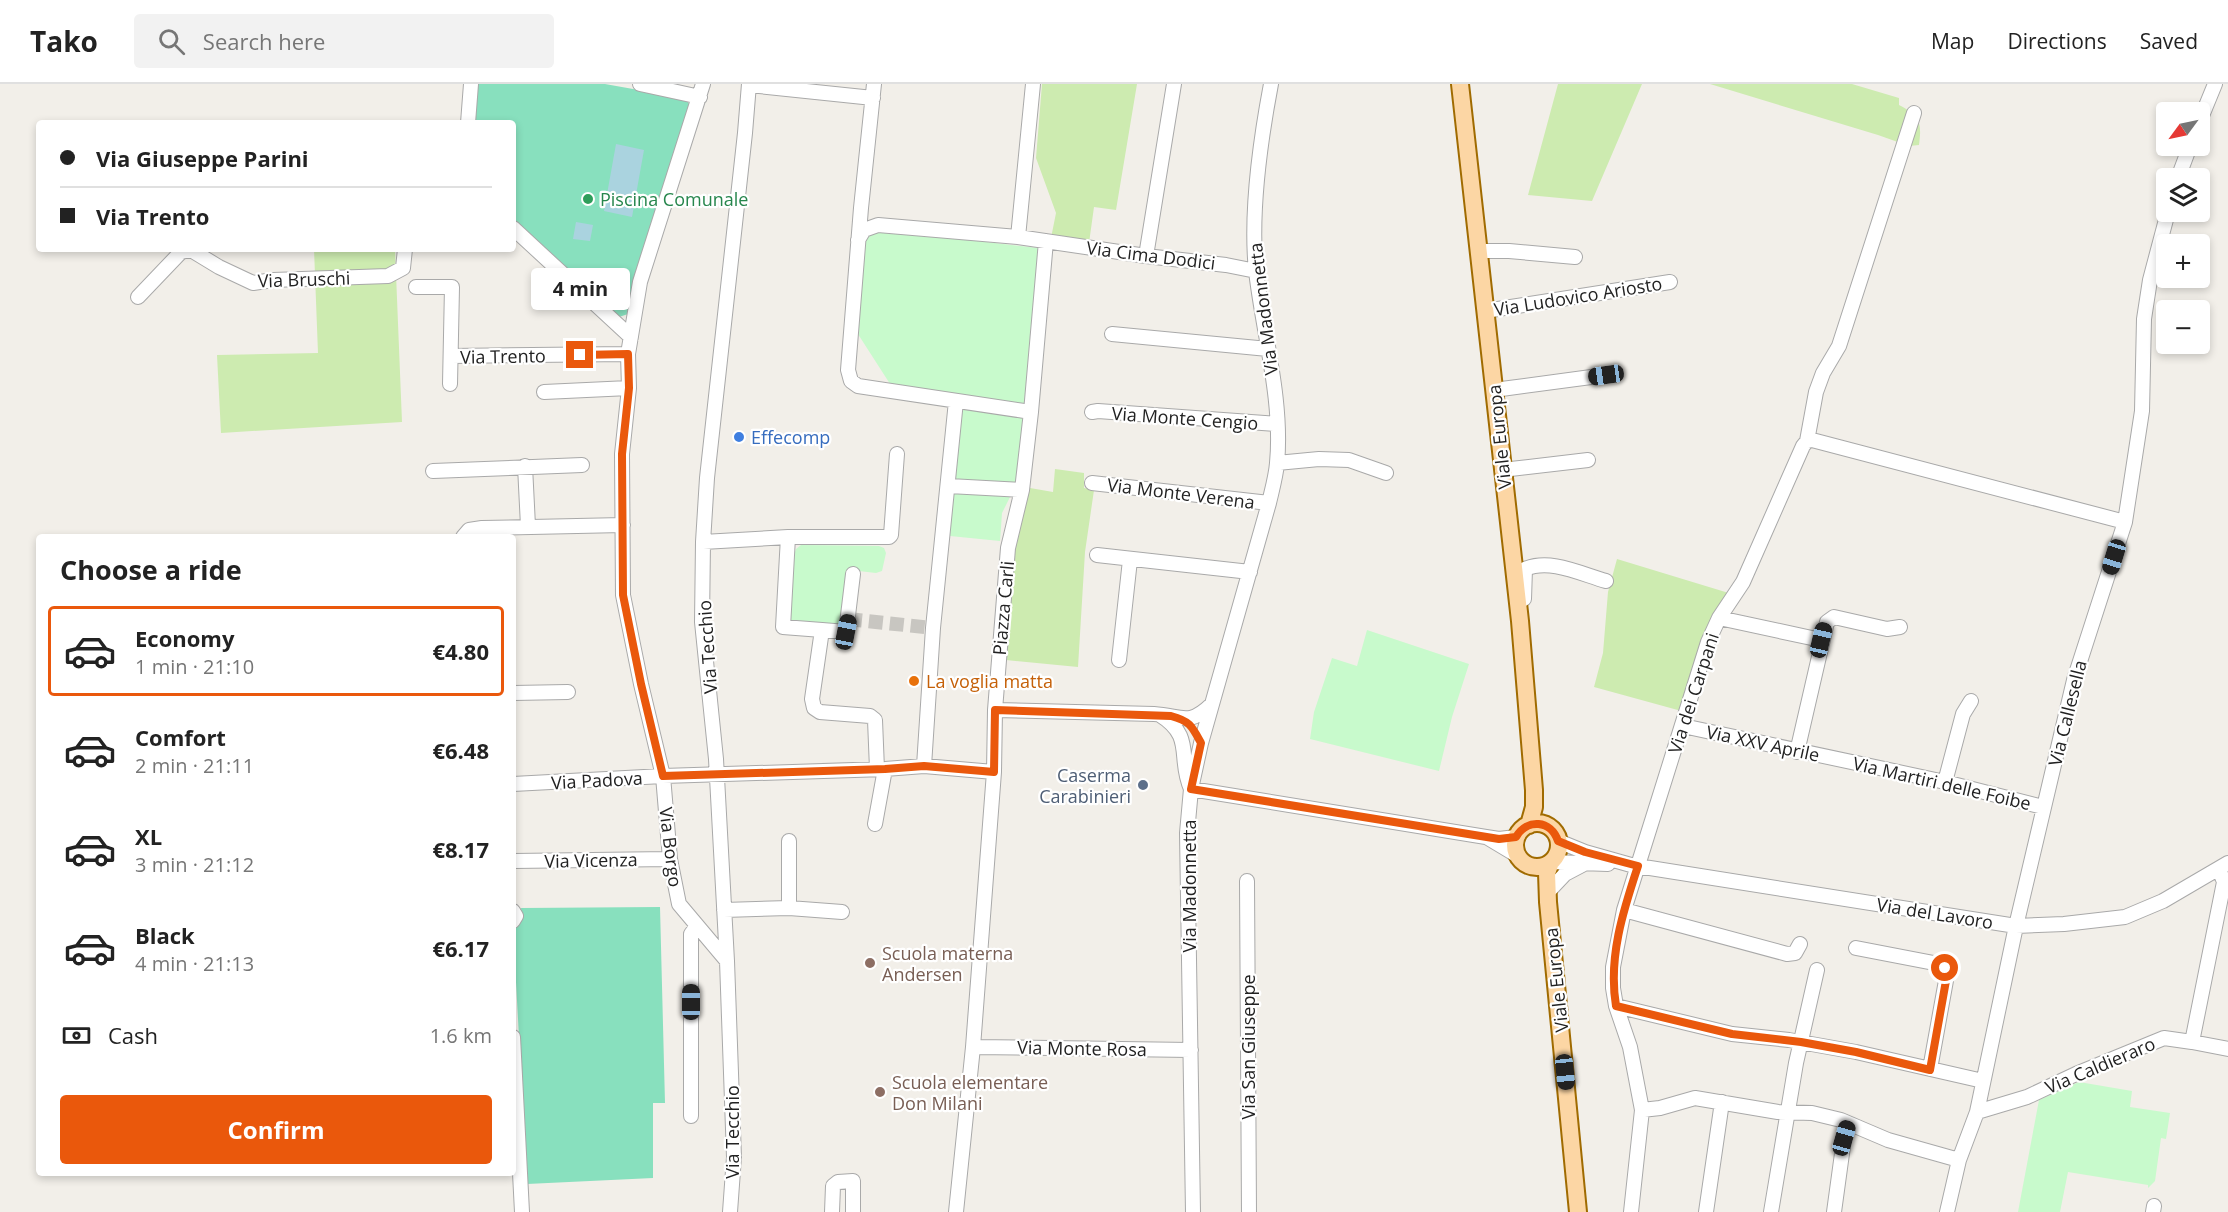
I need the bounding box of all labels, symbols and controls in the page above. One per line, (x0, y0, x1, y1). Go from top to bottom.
search box (134, 14, 554, 68)
text: Tako (30, 22, 98, 60)
icon: search (155, 25, 188, 58)
text: Search here (203, 26, 325, 56)
text: Map (1931, 27, 1974, 55)
text: Directions (2007, 27, 2107, 55)
text: Saved (2140, 27, 2198, 55)
north arrow (2156, 102, 2210, 156)
map controls (2156, 102, 2210, 354)
text: Via Giuseppe Parini (96, 143, 309, 173)
button: layers (2156, 168, 2210, 222)
place label: Piscina Comunale (600, 187, 748, 211)
marker: Piscina Comunale (581, 192, 595, 206)
text: Via Trento (96, 201, 209, 231)
button: + (2156, 234, 2210, 288)
street label: Via Cima Dodici (1085, 235, 1217, 275)
street label: Via Madonnetta (1243, 242, 1283, 376)
street label: Via Bruschi (257, 265, 351, 293)
callout: 4 min (530, 268, 630, 310)
street label: Via Ludovico Ariosto (1492, 271, 1664, 321)
text: 4 min (553, 275, 608, 302)
button: − (2156, 300, 2210, 354)
route end (566, 341, 593, 368)
street label: Via Trento (460, 343, 546, 369)
car (1587, 364, 1625, 386)
street label: Viale Europa (1482, 384, 1516, 490)
street label: Via Monte Cengio (1111, 401, 1259, 435)
place label: Effecomp (751, 425, 830, 449)
marker: Effecomp (732, 430, 746, 444)
street label: Via Monte Verena (1106, 472, 1256, 514)
car (2100, 537, 2128, 577)
text: Choose a ride (60, 551, 242, 588)
street label: Piazza Carli (987, 560, 1019, 656)
street label: Via Tecchio (692, 599, 722, 695)
car (834, 613, 858, 651)
car (1808, 620, 1834, 660)
text: Economy (135, 623, 234, 653)
icon: car (63, 624, 117, 678)
street label: Via dei Carpani (1662, 630, 1724, 756)
text: €4.80 (432, 636, 489, 666)
text: 1 min · 21:10 (135, 653, 254, 680)
street label: Via Callesella (2042, 658, 2092, 768)
place label: La voglia matta (926, 669, 1053, 693)
marker: La voglia matta (907, 674, 921, 688)
street label: Via XXV Aprile (1704, 719, 1822, 767)
text: Comfort (135, 722, 226, 752)
icon: car (63, 723, 117, 777)
text: €6.48 (432, 735, 489, 765)
street label: Via Martiri delle Foibe (1851, 751, 2033, 815)
text: 2 min · 21:11 (135, 752, 254, 779)
place label: Caserma Carabinieri (1039, 763, 1131, 808)
street label: Via Padova (551, 766, 643, 794)
marker: Caserma Carabinieri (1136, 778, 1150, 792)
street label: Via Borgo (654, 806, 688, 888)
street label: Via Madonnetta (1177, 819, 1201, 953)
text: XL (135, 821, 162, 851)
icon: car (63, 822, 117, 876)
text: €8.17 (432, 834, 489, 864)
street label: Via Vicenza (544, 847, 638, 873)
text: 3 min · 21:12 (135, 851, 254, 878)
street label: Via del Lavoro (1875, 892, 1995, 934)
text: Black (135, 920, 195, 950)
icon: car (63, 921, 117, 975)
street label: Viale Europa (1539, 927, 1573, 1033)
text: €6.17 (432, 933, 489, 963)
place label: Scuola materna Andersen (882, 941, 1013, 986)
text: 4 min · 21:13 (135, 950, 254, 977)
route start (1931, 954, 1958, 981)
marker: Scuola materna Andersen (863, 956, 877, 970)
street label: Via San Giuseppe (1236, 974, 1260, 1120)
car (682, 984, 700, 1020)
icon: cash (60, 1019, 93, 1052)
text: Cash (108, 1020, 158, 1050)
text: 1.6 km (430, 1022, 492, 1049)
street label: Via Caldieraro (2041, 1031, 2159, 1099)
street label: Via Monte Rosa (1017, 1035, 1147, 1061)
car (1554, 1053, 1576, 1091)
place label: Scuola elementare Don Milani (892, 1070, 1048, 1115)
street label: Via Tecchio (720, 1085, 744, 1179)
marker: Scuola elementare Don Milani (873, 1085, 887, 1099)
button: Confirm (60, 1095, 492, 1164)
car (1830, 1118, 1858, 1158)

